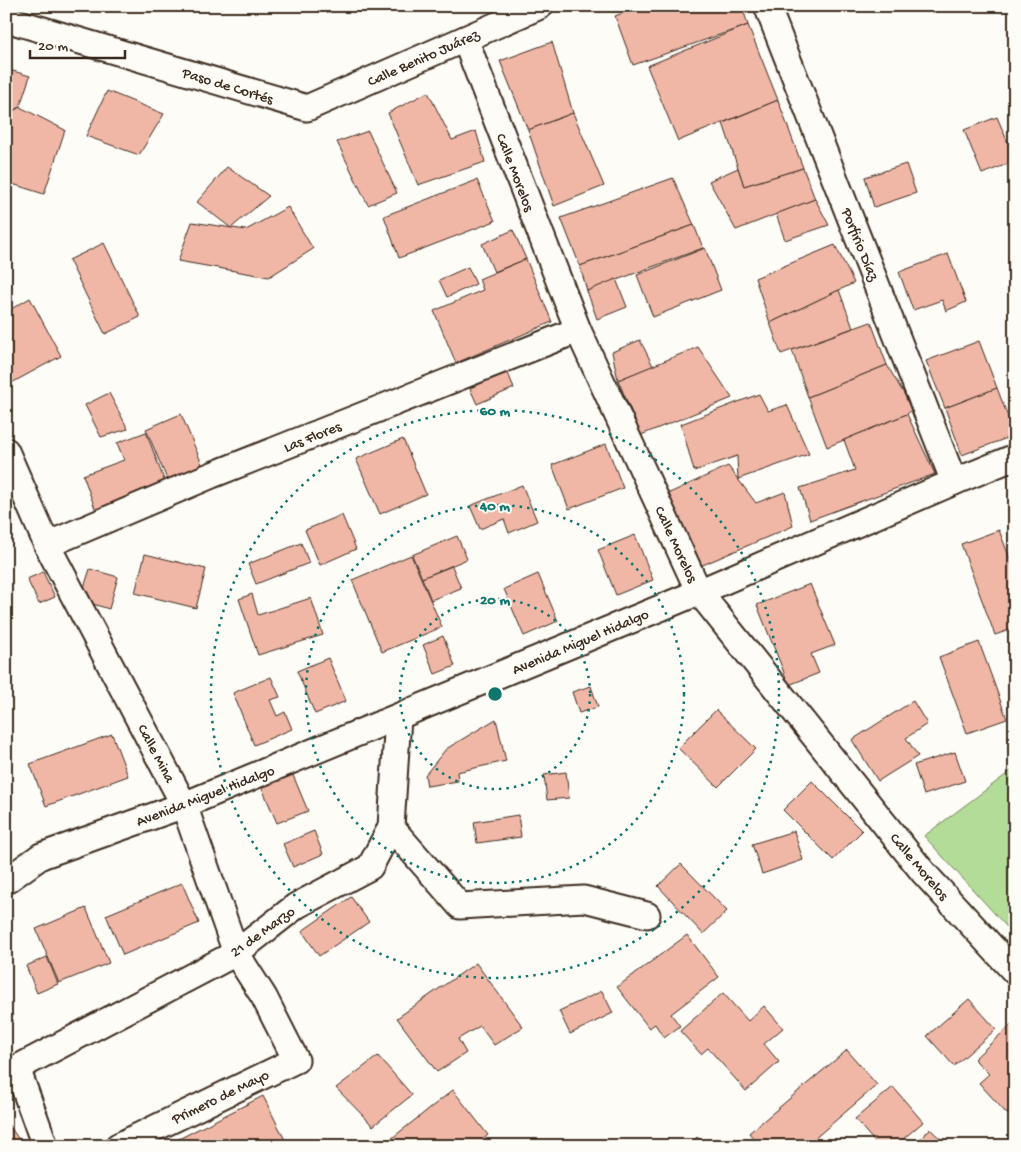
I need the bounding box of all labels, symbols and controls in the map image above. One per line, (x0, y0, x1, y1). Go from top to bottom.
street label: Calle Benito Juárez (365, 26, 483, 92)
scale bar (30, 28, 125, 60)
text: 20 m (38, 38, 68, 56)
street label: Paso de Cortés (179, 64, 276, 109)
street label: Calle Morelos (491, 131, 537, 215)
street label: Porfirio Díaz (836, 205, 882, 284)
text: 60 m (480, 403, 511, 421)
street label: Las Flores (281, 418, 344, 457)
text: 40 m (479, 498, 510, 516)
street label: Calle Morelos (650, 504, 701, 586)
text: 20 m (480, 592, 510, 610)
street label: Avenida Miguel Hidalgo (510, 606, 652, 680)
centre of rings (486, 685, 504, 703)
street label: Calle Mina (132, 722, 178, 787)
street label: Avenida Miguel Hidalgo (134, 762, 278, 832)
street label: Calle Morelos (885, 830, 952, 905)
street label: 21 de Marzo (227, 903, 299, 962)
street label: Primero de Mayo (168, 1066, 273, 1130)

